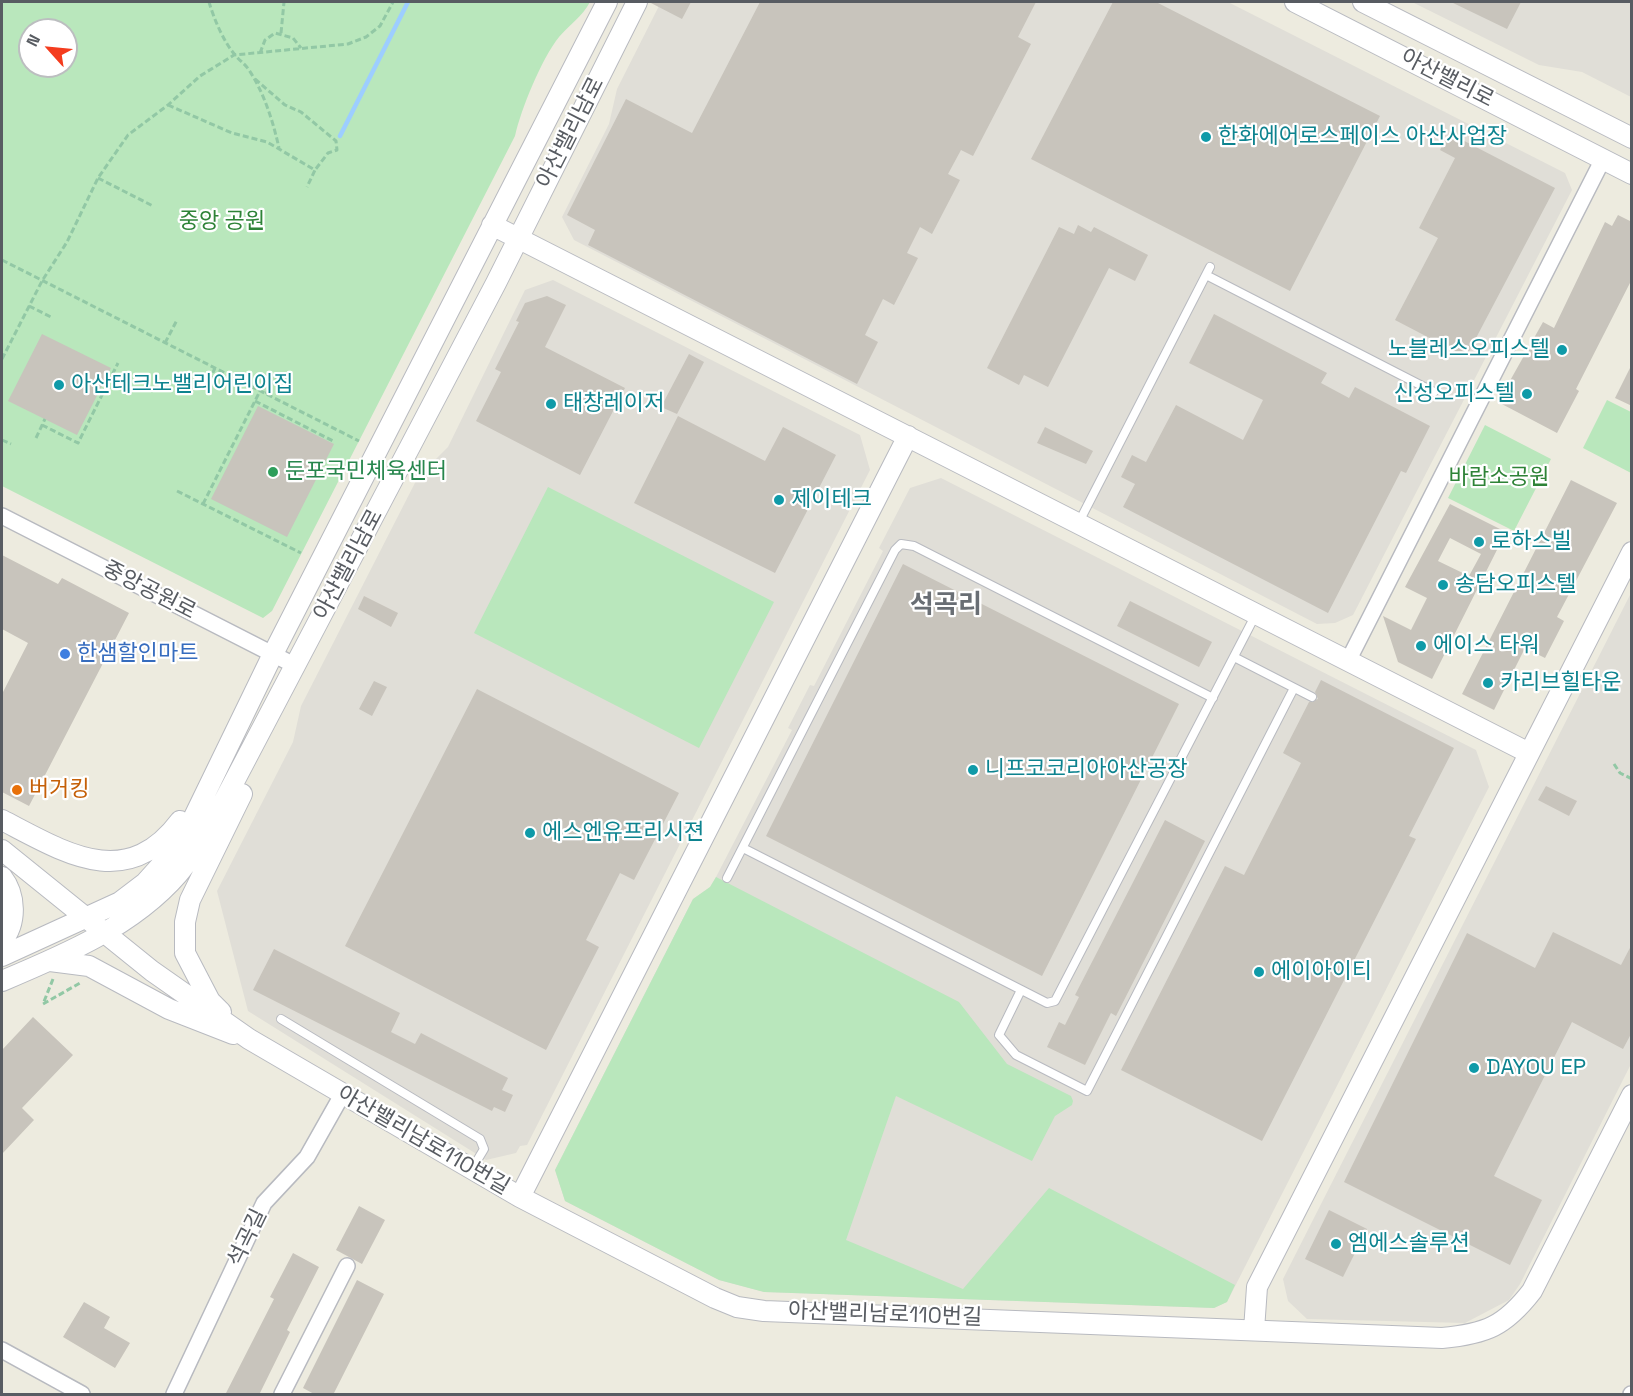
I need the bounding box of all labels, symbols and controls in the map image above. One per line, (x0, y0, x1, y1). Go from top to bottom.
north arrow (18, 18, 78, 78)
text: N (22, 31, 45, 50)
street label: 아산밸리로 (1396, 44, 1498, 114)
street label: 아산밸리남로 (532, 73, 610, 193)
place label: 한화에어로스페이스 아산사업장 (1218, 124, 1507, 150)
marker: 한화에어로스페이스 아산사업장 (1199, 130, 1213, 144)
park label: 중앙 공원 (179, 209, 265, 235)
place label: 노블레스오피스텔 (1388, 337, 1550, 363)
marker: 노블레스오피스텔 (1555, 343, 1569, 357)
place label: 아산테크노밸리어린이집 (71, 372, 294, 398)
marker: 아산테크노밸리어린이집 (52, 378, 66, 392)
place label: 신성오피스텔 (1394, 381, 1515, 407)
marker: 신성오피스텔 (1520, 387, 1534, 401)
place label: 태창레이저 (563, 391, 664, 417)
marker: 태창레이저 (544, 397, 558, 411)
place label: 둔포국민체육센터 (285, 459, 447, 485)
marker: 둔포국민체육센터 (266, 465, 280, 479)
park label: 바람소공원 (1448, 465, 1550, 491)
place label: 제이테크 (791, 487, 872, 513)
marker: 제이테크 (772, 493, 786, 507)
street label: 아산밸리남로 (309, 505, 389, 625)
place label: 로하스빌 (1491, 529, 1572, 555)
marker: 로하스빌 (1472, 535, 1486, 549)
street label: 중앙공원로 (98, 556, 200, 626)
place label: 송담오피스텔 (1455, 572, 1576, 598)
marker: 송담오피스텔 (1436, 578, 1450, 592)
district label: 석곡리 (910, 590, 982, 622)
place label: 에이스 타워 (1433, 633, 1540, 659)
marker: 에이스 타워 (1414, 639, 1428, 653)
place label: 한샘할인마트 (77, 641, 198, 667)
marker: 한샘할인마트 (58, 647, 72, 661)
place label: 카리브힐타운 (1500, 670, 1621, 696)
marker: 카리브힐타운 (1481, 676, 1495, 690)
place label: 니프코코리아아산공장 (985, 757, 1187, 783)
marker: 니프코코리아아산공장 (966, 763, 980, 777)
place label: 버거킹 (29, 777, 90, 803)
marker: 버거킹 (10, 783, 24, 797)
place label: 에스엔유프리시젼 (542, 820, 704, 846)
marker: 에스엔유프리시젼 (523, 826, 537, 840)
place label: 에이아이티 (1271, 959, 1372, 985)
marker: 에이아이티 (1252, 965, 1266, 979)
place label: DAYOU EP (1486, 1055, 1586, 1081)
marker: DAYOU EP (1467, 1061, 1481, 1075)
street label: 아산밸리남로110번길 (332, 1081, 514, 1201)
street label: 석곡길 (223, 1205, 273, 1271)
place label: 엠에스솔루션 (1348, 1231, 1469, 1257)
marker: 엠에스솔루션 (1329, 1237, 1343, 1251)
street label: 아산밸리남로110번길 (787, 1298, 983, 1332)

